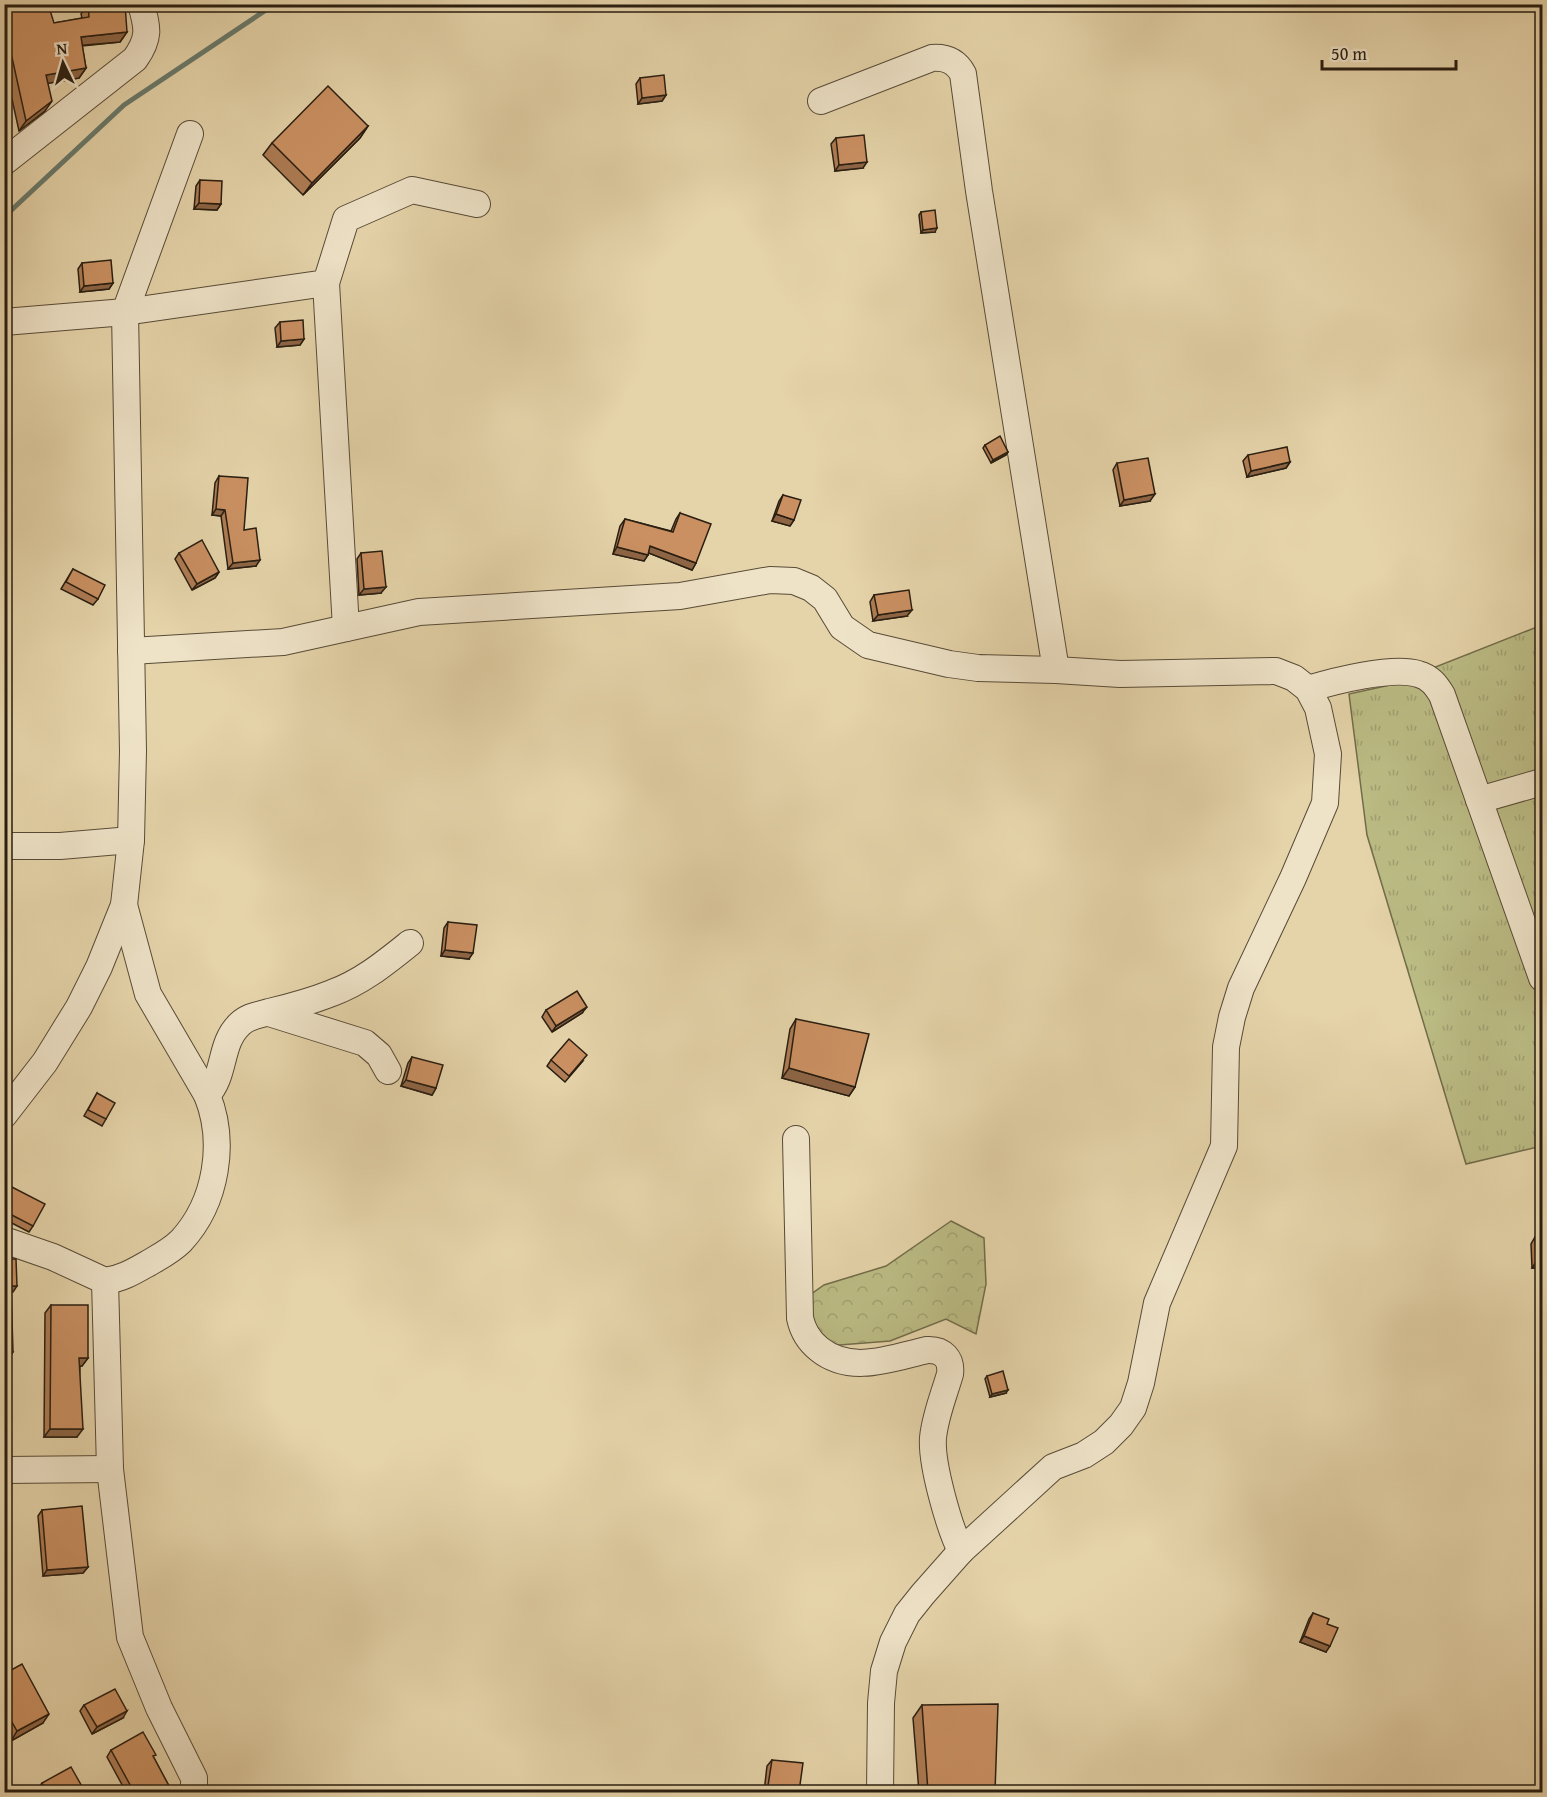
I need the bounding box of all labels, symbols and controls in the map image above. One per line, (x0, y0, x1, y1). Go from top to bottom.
north arrow (33, 33, 93, 93)
scale bar (1322, 33, 1456, 71)
text: N (55, 36, 68, 60)
text: 50 m (1331, 40, 1367, 67)

